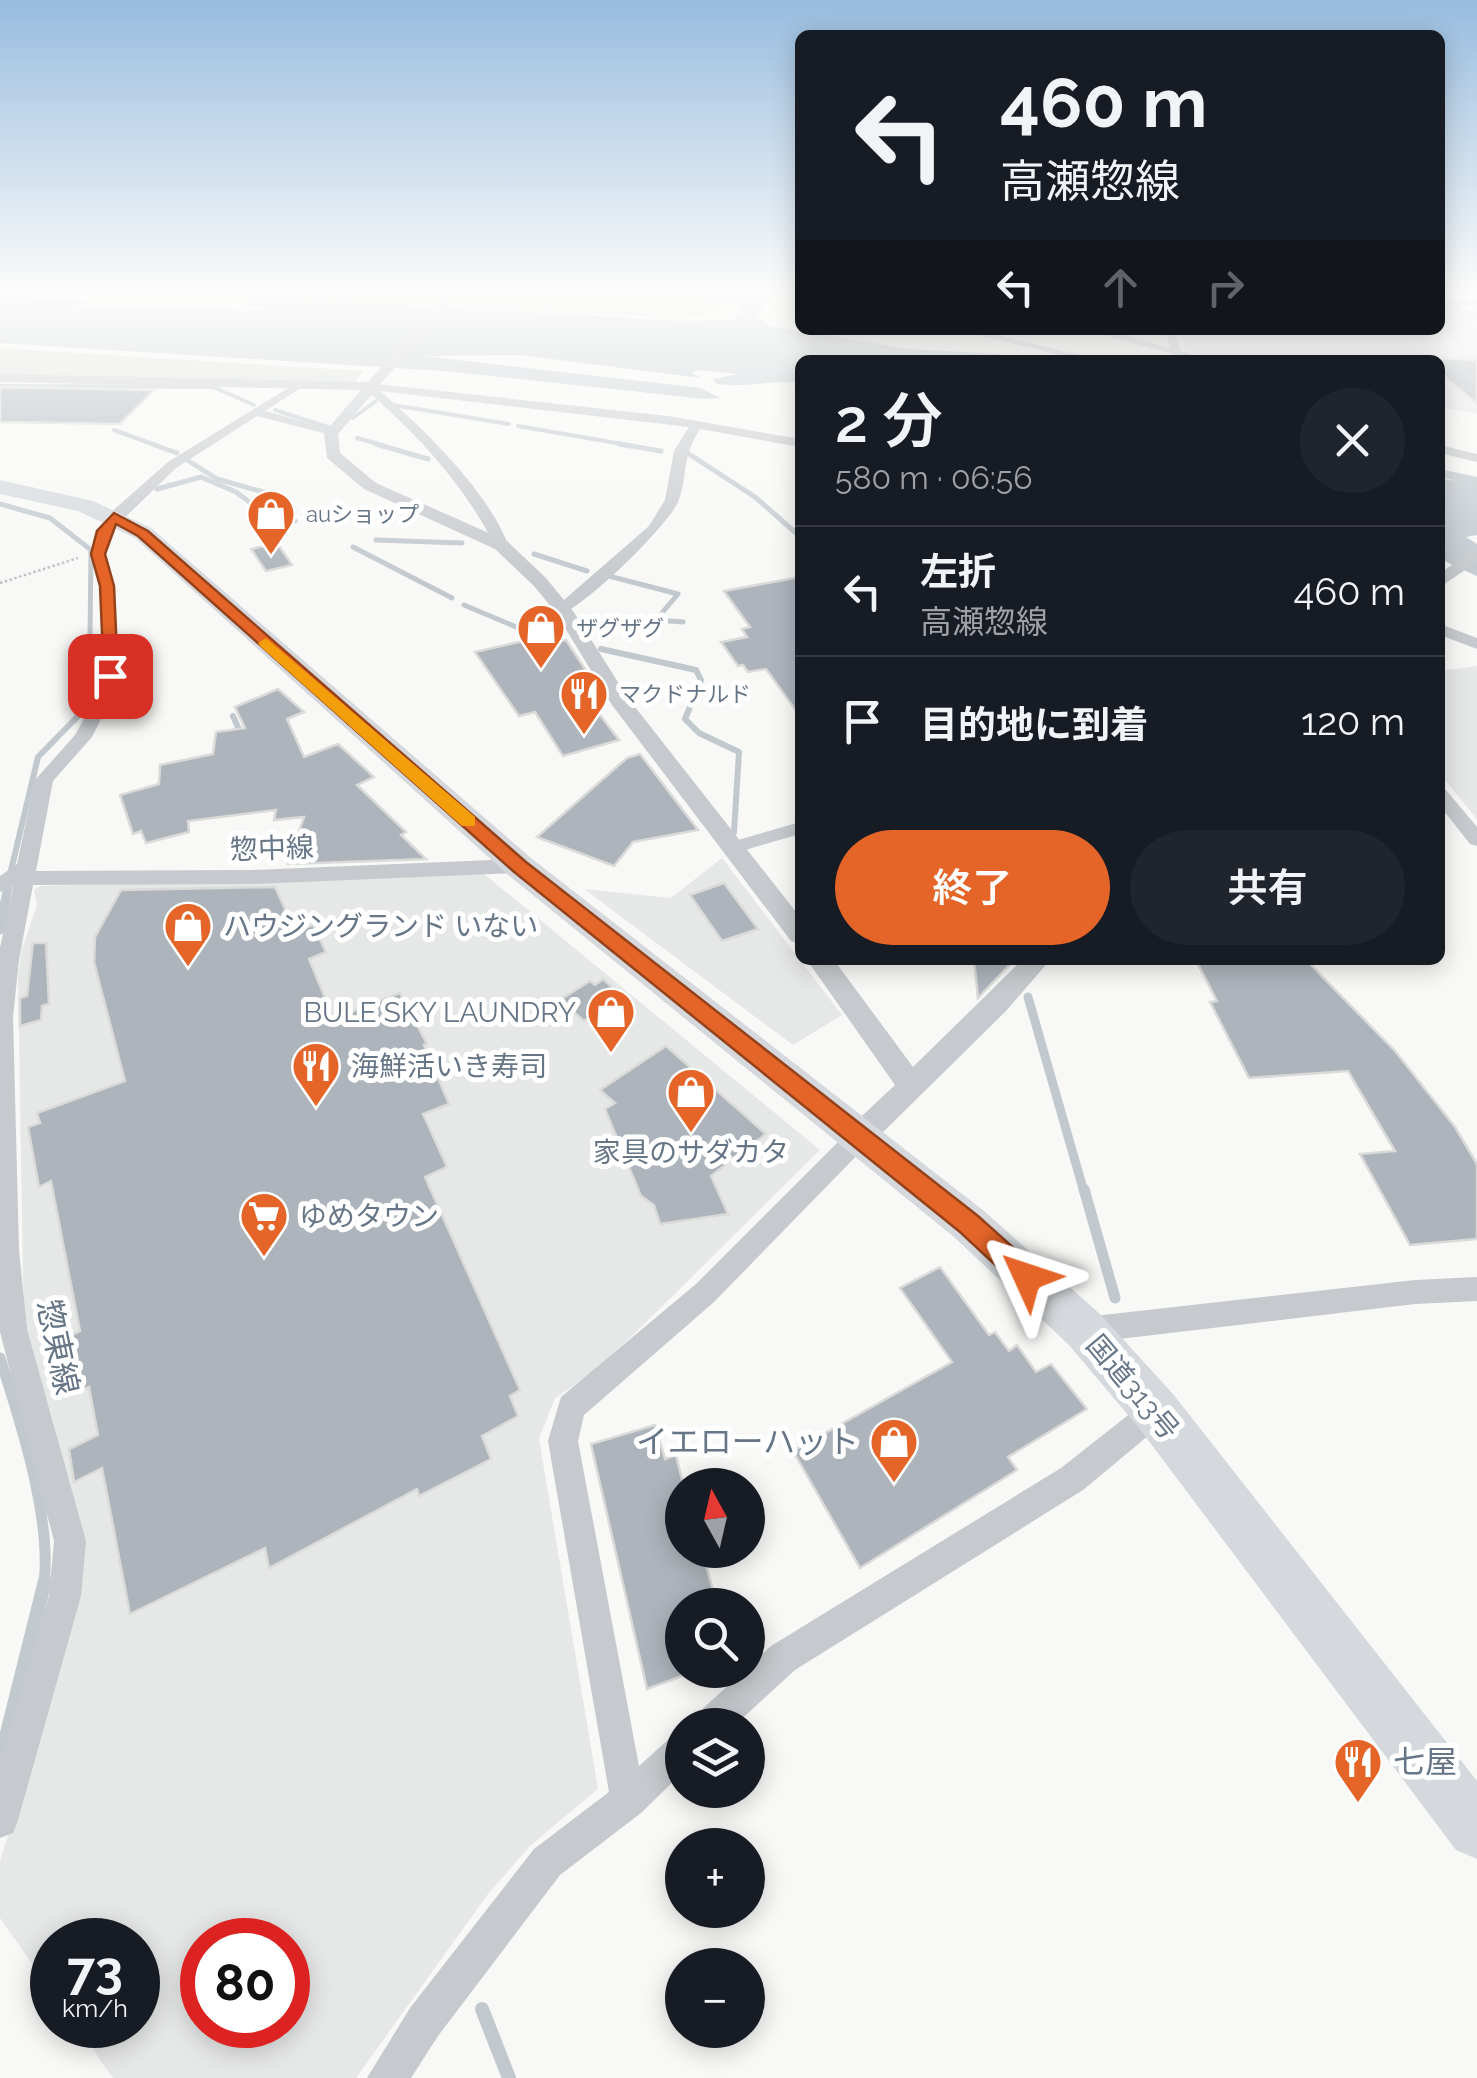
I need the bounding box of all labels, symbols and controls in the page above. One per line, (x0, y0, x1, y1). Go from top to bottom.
text: 460 m (1000, 61, 1207, 143)
icon: left (835, 70, 965, 200)
text: 高瀬惣線 (1000, 155, 1180, 208)
icon: left (988, 260, 1043, 315)
icon: ahead (1093, 260, 1148, 315)
icon: right (1198, 260, 1253, 315)
text: 2 分 (835, 386, 943, 456)
button: close (1300, 388, 1405, 493)
text: 580 m · 06:56 (835, 459, 1033, 496)
shop icon: auショップ (245, 488, 297, 556)
place label: auショップ (306, 501, 419, 527)
text: 左折 (920, 549, 996, 594)
icon: left (835, 564, 890, 619)
text: 460 m (1293, 569, 1405, 614)
shop icon: ザグザグ (515, 602, 567, 670)
text: 高瀬惣線 (920, 603, 1048, 640)
place label: ザグザグ (576, 615, 664, 641)
pin (68, 634, 153, 719)
icon: arrive (83, 649, 138, 704)
restaurant icon: マクドナルド (558, 668, 610, 736)
place label: マクドナルド (619, 681, 751, 707)
icon: arrive (835, 694, 890, 749)
text: 120 m (1301, 699, 1405, 744)
text: 目的地に到着 (920, 702, 1148, 747)
button: 終了 (835, 830, 1110, 945)
button: 共有 (1130, 830, 1405, 945)
street label: 惣中線 (229, 831, 315, 866)
shop icon: ハウジングランド いない (162, 900, 214, 968)
place label: ハウジングランド いない (223, 910, 538, 943)
shop icon: BULE SKY LAUNDRY (585, 986, 637, 1054)
place label: BULE SKY LAUNDRY (303, 996, 576, 1029)
restaurant icon: 海鮮活いき寿司 (290, 1040, 342, 1108)
place label: 海鮮活いき寿司 (351, 1050, 547, 1083)
shop icon: 家具のサダカタ (665, 1066, 717, 1134)
place label: 家具のサダカタ (593, 1136, 789, 1169)
supermarket icon: ゆめタウン (238, 1190, 290, 1258)
place label: ゆめタウン (299, 1200, 439, 1233)
position arrow (975, 1225, 1079, 1329)
street label: 惣東線 (30, 1296, 87, 1398)
street label: 国道313号 (1080, 1328, 1186, 1446)
shop icon: イエローハット (868, 1416, 920, 1484)
place label: イエローハット (636, 1423, 859, 1460)
north arrow (665, 1468, 765, 1568)
map controls (665, 1468, 765, 2048)
button: search (665, 1588, 765, 1688)
button: layers (665, 1708, 765, 1808)
restaurant icon: 七屋 (1332, 1736, 1384, 1804)
place label: 七屋 (1393, 1743, 1457, 1780)
button: + (665, 1828, 765, 1928)
speed limit sign: 80 (180, 1918, 310, 2048)
text: 73 (67, 1941, 123, 2000)
button: − (665, 1948, 765, 2048)
text: km/h (62, 1993, 128, 2023)

